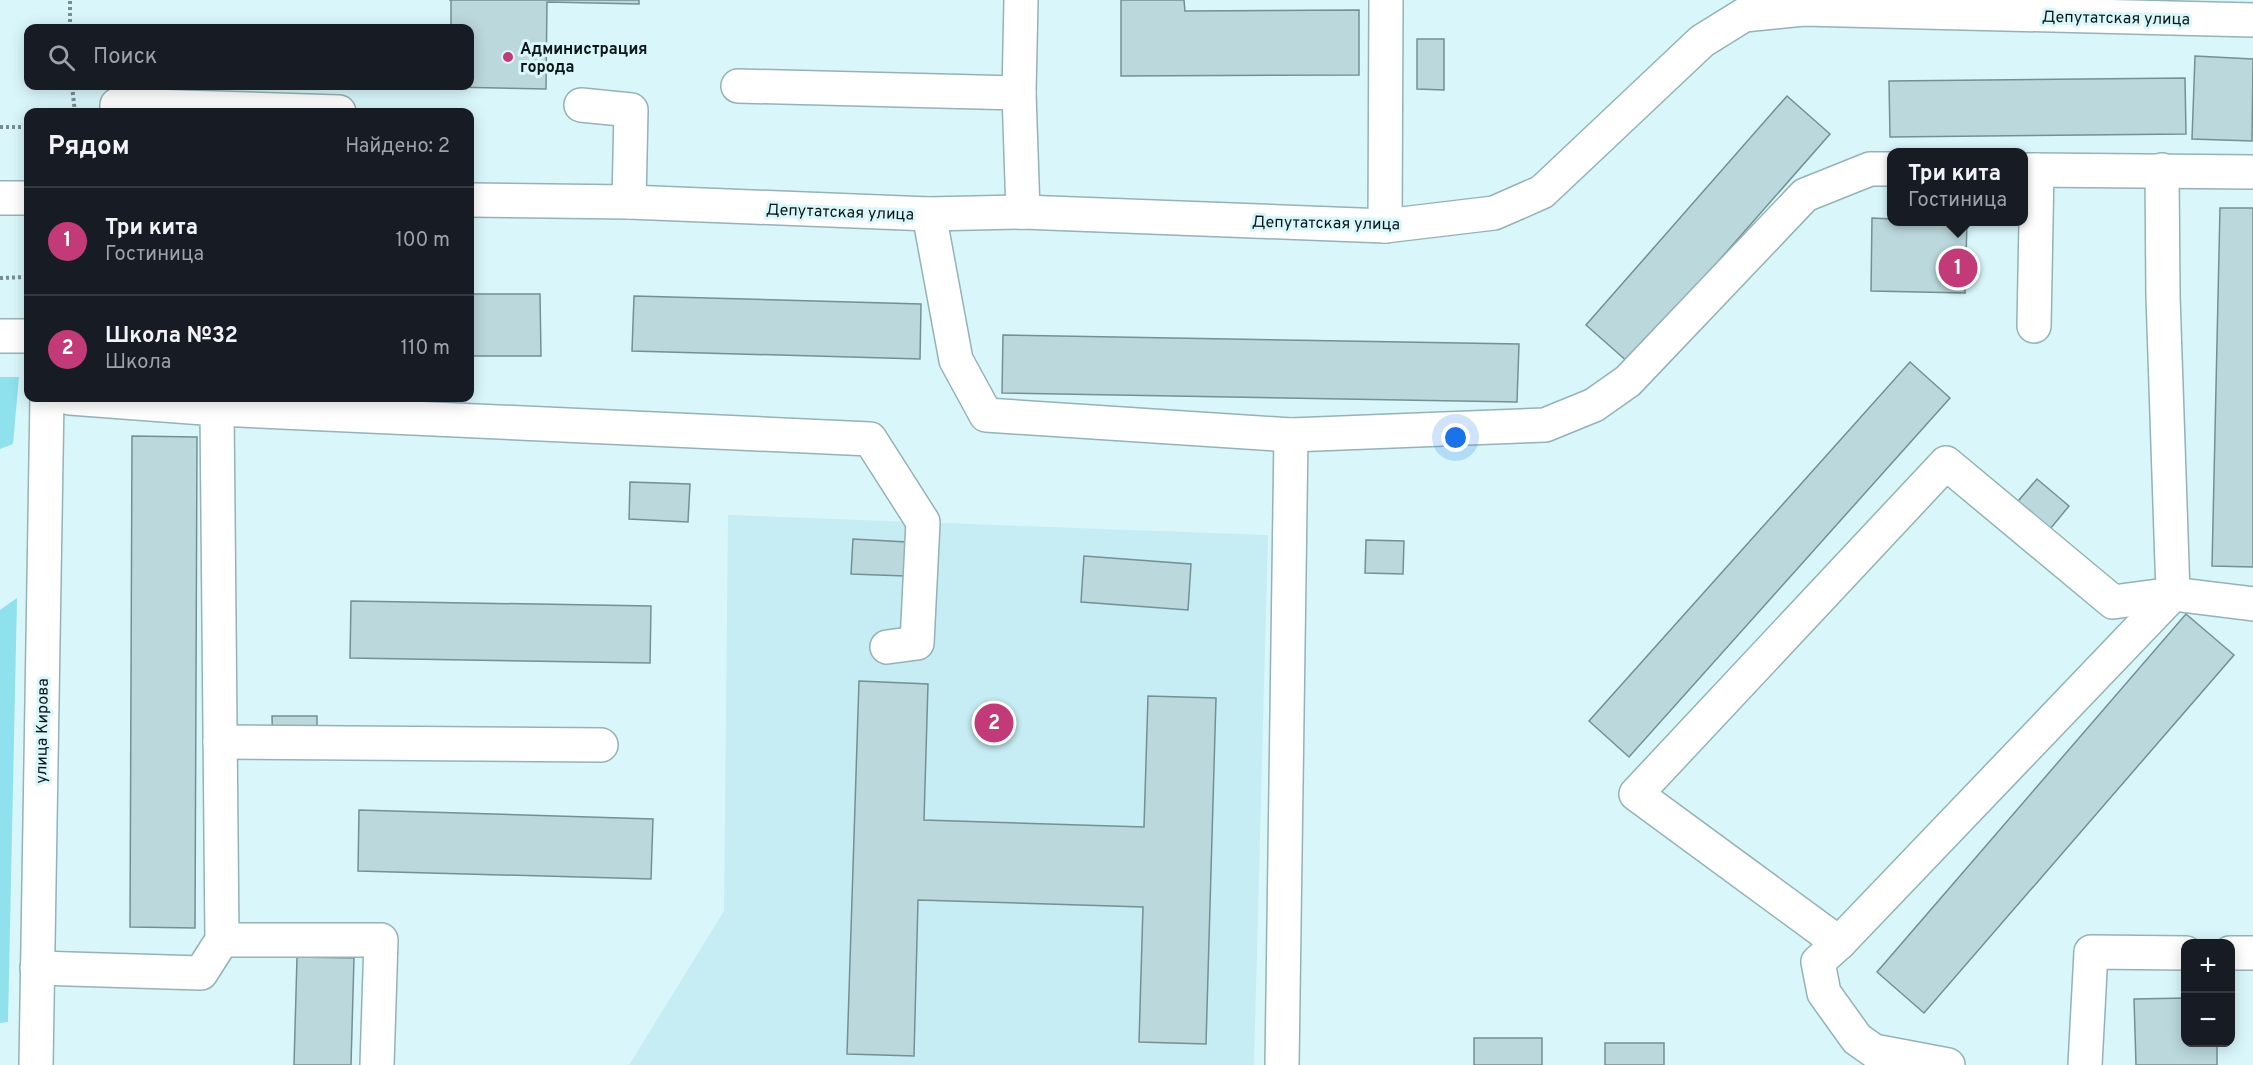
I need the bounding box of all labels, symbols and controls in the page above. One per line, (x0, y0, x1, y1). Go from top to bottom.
street label: Депутатская улица (2042, 8, 2190, 30)
search box (24, 24, 474, 90)
place label: Администрация города (520, 40, 648, 78)
icon: search (45, 41, 78, 74)
text: Поиск (93, 44, 157, 71)
marker: Администрация города (501, 50, 515, 64)
text: Рядом (48, 131, 130, 164)
text: Найдено: 2 (345, 134, 450, 160)
popup (1887, 148, 2028, 226)
text: Три кита (1908, 161, 2001, 188)
text: Гостиница (1908, 188, 2007, 214)
street label: Депутатская улица (766, 200, 914, 226)
street label: Депутатская улица (1252, 213, 1400, 235)
text: Три кита (105, 215, 198, 242)
text: 1 (64, 228, 72, 254)
text: 100 m (395, 228, 450, 254)
text: Гостиница (105, 242, 204, 268)
pin: 1 (1938, 246, 1978, 290)
text: Школа №32 (105, 323, 238, 350)
text: 2 (61, 336, 74, 362)
text: 110 m (401, 336, 450, 362)
text: Школа (105, 350, 171, 376)
your location (1441, 423, 1470, 452)
street label: улица Кирова (32, 678, 54, 784)
pin: 2 (974, 700, 1014, 746)
map controls (2181, 939, 2235, 1047)
button: + (2181, 939, 2235, 993)
button: − (2181, 993, 2235, 1047)

